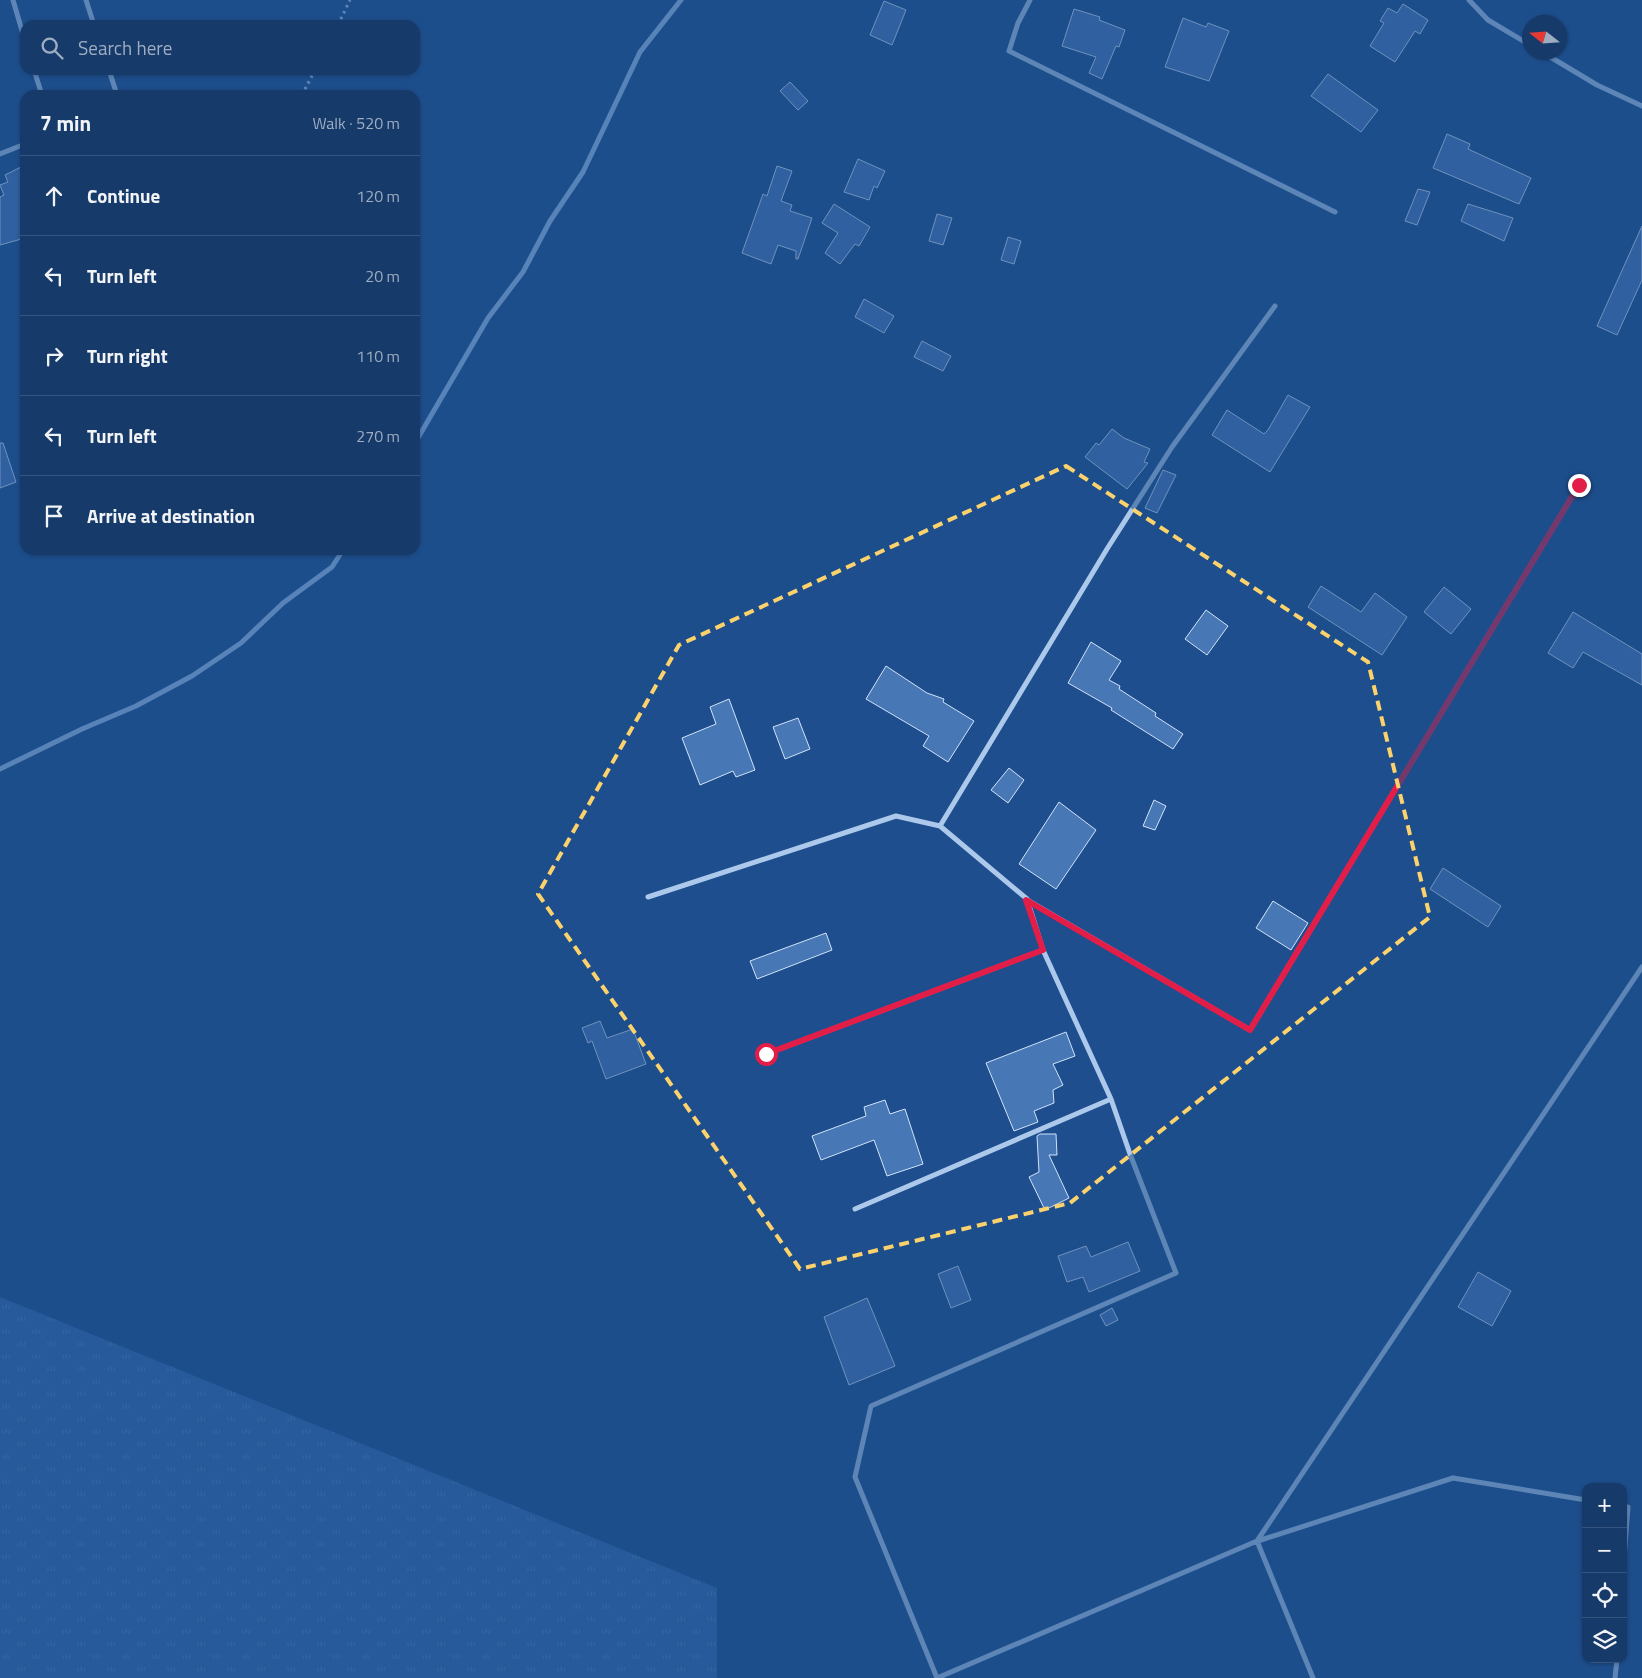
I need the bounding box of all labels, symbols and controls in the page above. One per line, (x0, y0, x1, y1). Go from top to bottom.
north arrow (1522, 15, 1567, 60)
search box (20, 20, 420, 75)
text: Search here (78, 33, 172, 62)
icon: search (38, 34, 66, 62)
text: 7 min (40, 107, 91, 139)
text: Walk · 520 m (312, 111, 400, 135)
text: Continue (87, 181, 160, 210)
icon: ahead (40, 182, 68, 210)
text: 120 m (356, 184, 400, 208)
text: Turn left (87, 261, 157, 290)
icon: left (40, 262, 68, 290)
text: 20 m (365, 264, 400, 288)
text: Turn right (87, 341, 168, 370)
icon: right (40, 342, 68, 370)
text: 110 m (356, 344, 400, 368)
text: Turn left (87, 421, 157, 450)
icon: left (40, 422, 68, 450)
text: 270 m (356, 424, 400, 448)
route end (1568, 474, 1591, 497)
text: Arrive at destination (87, 501, 255, 530)
icon: arrive (40, 502, 68, 530)
route start (755, 1043, 778, 1066)
map controls (1582, 1483, 1627, 1663)
button: + (1582, 1483, 1627, 1528)
button: − (1582, 1528, 1627, 1573)
button: locate (1582, 1573, 1627, 1618)
button: layers (1582, 1618, 1627, 1663)

